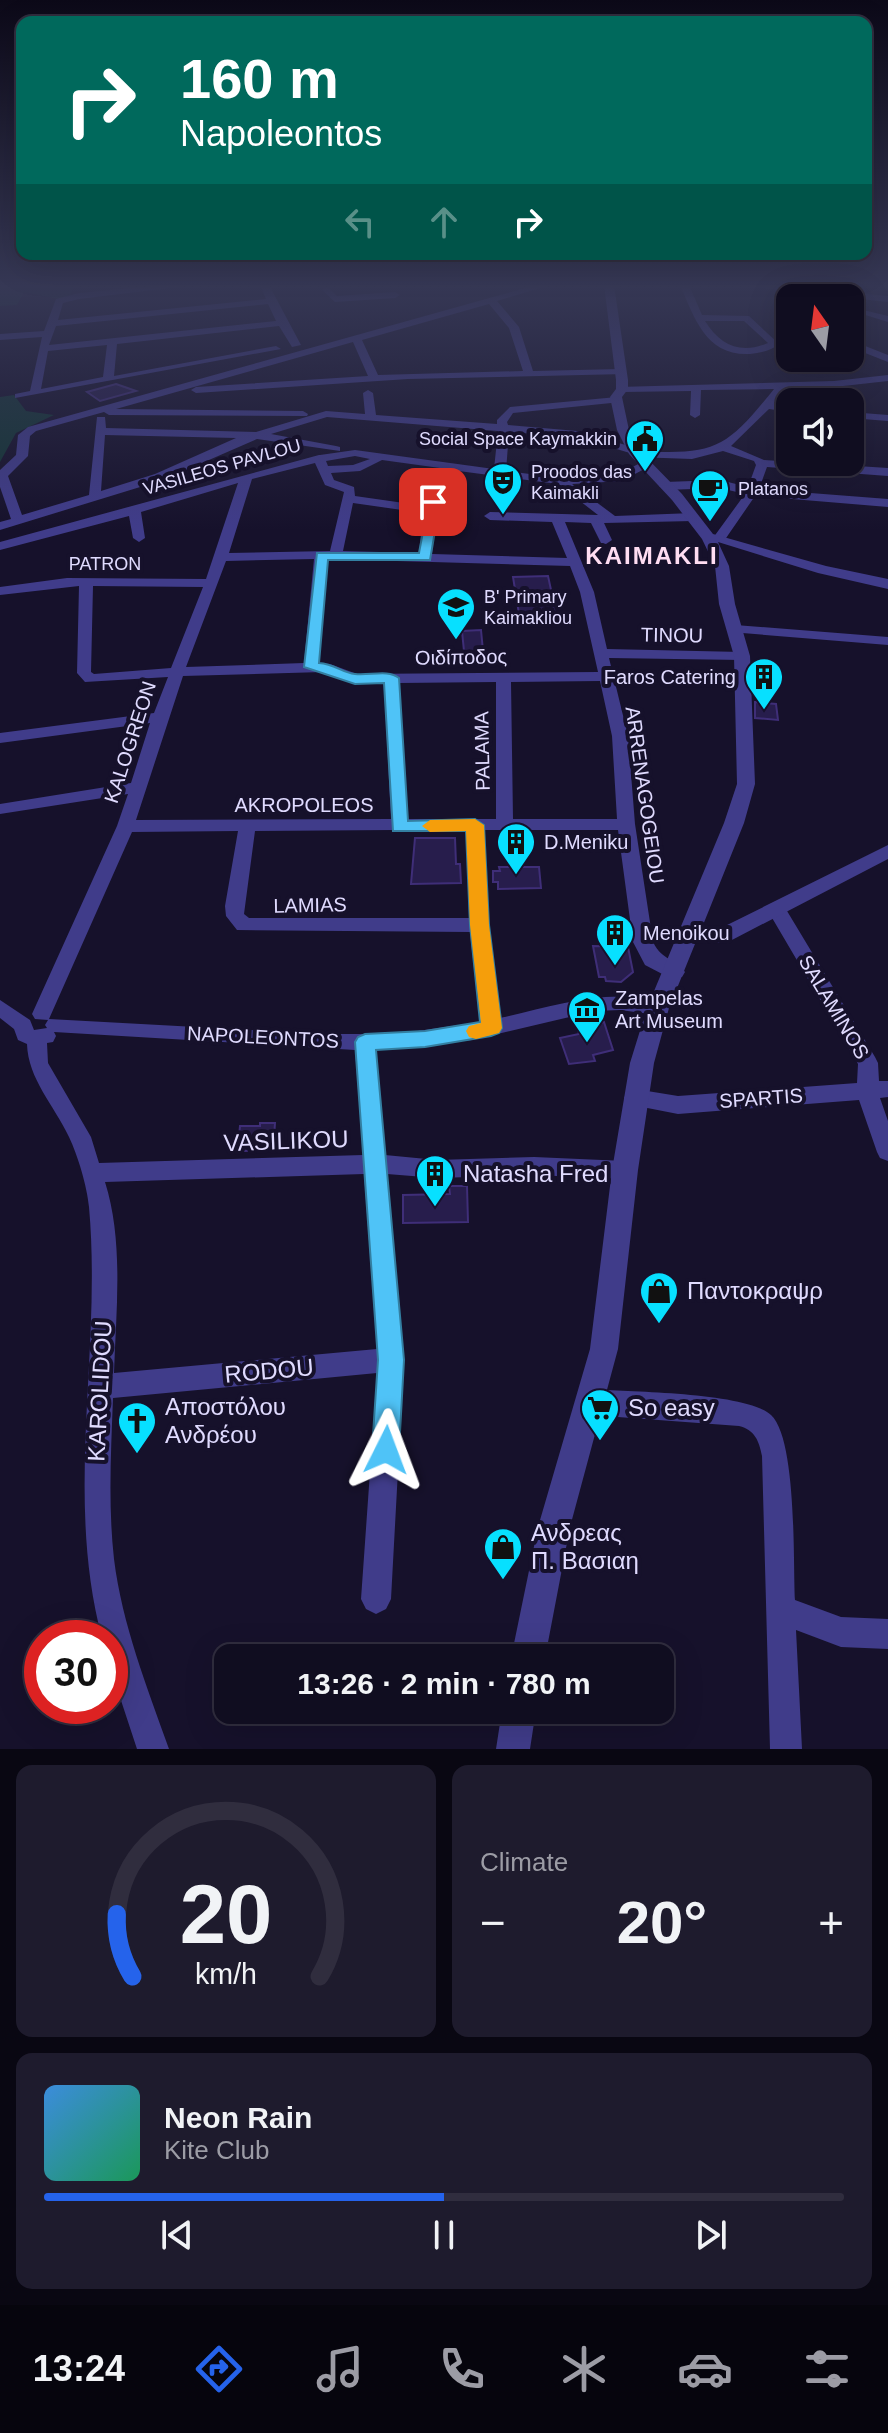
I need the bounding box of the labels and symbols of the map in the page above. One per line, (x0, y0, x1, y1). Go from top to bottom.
north arrow (776, 284, 864, 372)
public building icon: Social Space Kaymakkin (624, 418, 666, 473)
place label: Social Space Kaymakkin (419, 429, 617, 449)
street label: VASILEOS PAVLOU (141, 435, 303, 499)
theatre icon: Proodos das Kaimakli (482, 461, 524, 516)
place label: Proodos das Kaimakli (531, 462, 632, 503)
pin (399, 468, 467, 536)
cafe icon: Platanos (689, 468, 731, 523)
place label: Platanos (738, 479, 808, 499)
district label: KAIMAKLI (585, 542, 719, 569)
street label: PATRON (69, 554, 141, 574)
school or university icon: B' Primary Kaimakliou (435, 586, 477, 641)
place label: B' Primary Kaimakliou (484, 587, 572, 628)
street label: TINOU (641, 623, 703, 647)
street label: Οιδίποδος (415, 645, 508, 669)
building icon: Faros Catering (743, 656, 785, 711)
place label: Faros Catering (604, 666, 736, 688)
street label: KALOGREON (100, 678, 160, 806)
street label: ARRENAGOGEIOU (622, 705, 668, 885)
street label: PALAMA (470, 710, 494, 791)
street label: AKROPOLEOS (235, 794, 373, 816)
building icon: D.Meniku (495, 821, 537, 876)
place label: D.Meniku (544, 831, 628, 853)
street label: LAMIAS (273, 893, 347, 917)
building icon: Menoikou (594, 912, 636, 967)
place label: Menoikou (643, 922, 730, 944)
street label: SALAMINOS (795, 951, 873, 1063)
place label: Zampelas Art Museum (615, 987, 723, 1032)
museum icon: Zampelas Art Museum (566, 989, 608, 1044)
street label: NAPOLEONTOS (187, 1022, 339, 1052)
street label: SPARTIS (718, 1084, 804, 1112)
street label: VASILIKOU (223, 1125, 349, 1156)
building icon: Natasha Fred (414, 1153, 456, 1208)
place label: Natasha Fred (463, 1160, 608, 1187)
shop icon: Παντοκραψρ (638, 1270, 680, 1325)
place label: Παντοκραψρ (687, 1277, 823, 1304)
street label: KAROLIDOU (82, 1320, 117, 1462)
street label: RODOU (223, 1353, 315, 1388)
supermarket icon: So easy (579, 1387, 621, 1442)
place label: Αποστόλου Ανδρέου (165, 1393, 286, 1448)
place label: So easy (628, 1394, 715, 1421)
church icon: Αποστόλου Ανδρέου (116, 1400, 158, 1455)
position arrow (344, 1408, 428, 1492)
place label: Ανδρεας Π. Βασιαη (531, 1519, 639, 1574)
shop icon: Ανδρεας Π. Βασιαη (482, 1526, 524, 1581)
speed limit sign: 30 (24, 1620, 128, 1724)

